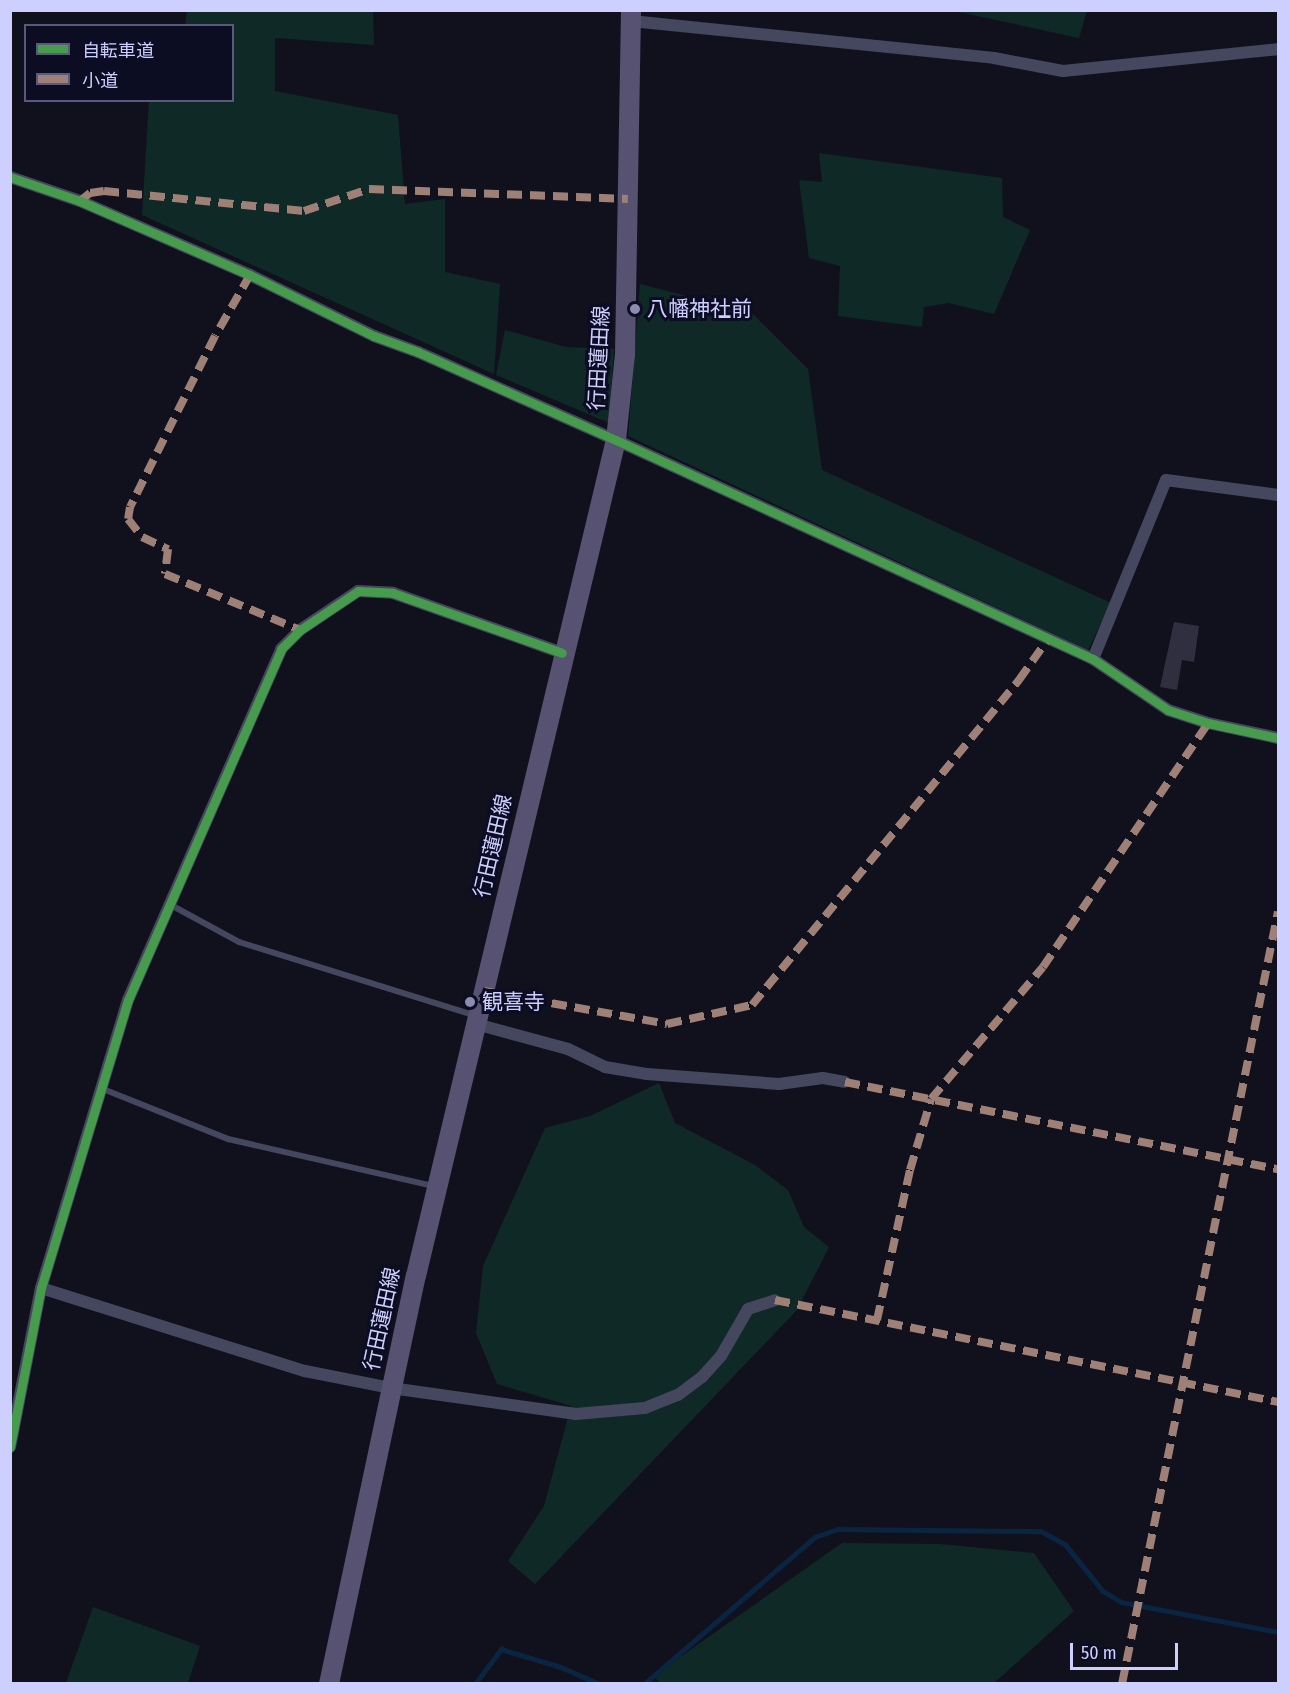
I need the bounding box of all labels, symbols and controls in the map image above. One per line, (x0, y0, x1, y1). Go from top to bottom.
legend (24, 24, 234, 102)
text: 自転車道 (82, 40, 154, 62)
text: 小道 (82, 70, 118, 92)
place label: 八幡神社前 (647, 296, 752, 322)
marker: 八幡神社前 (628, 302, 642, 316)
street label: 行田蓮田線 (584, 305, 614, 411)
street label: 行田蓮田線 (469, 792, 517, 900)
place label: 観喜寺 (482, 989, 545, 1015)
marker: 観喜寺 (463, 995, 477, 1009)
street label: 行田蓮田線 (359, 1265, 405, 1373)
scale bar (1073, 1631, 1181, 1669)
text: 50 m (1081, 1642, 1117, 1664)

